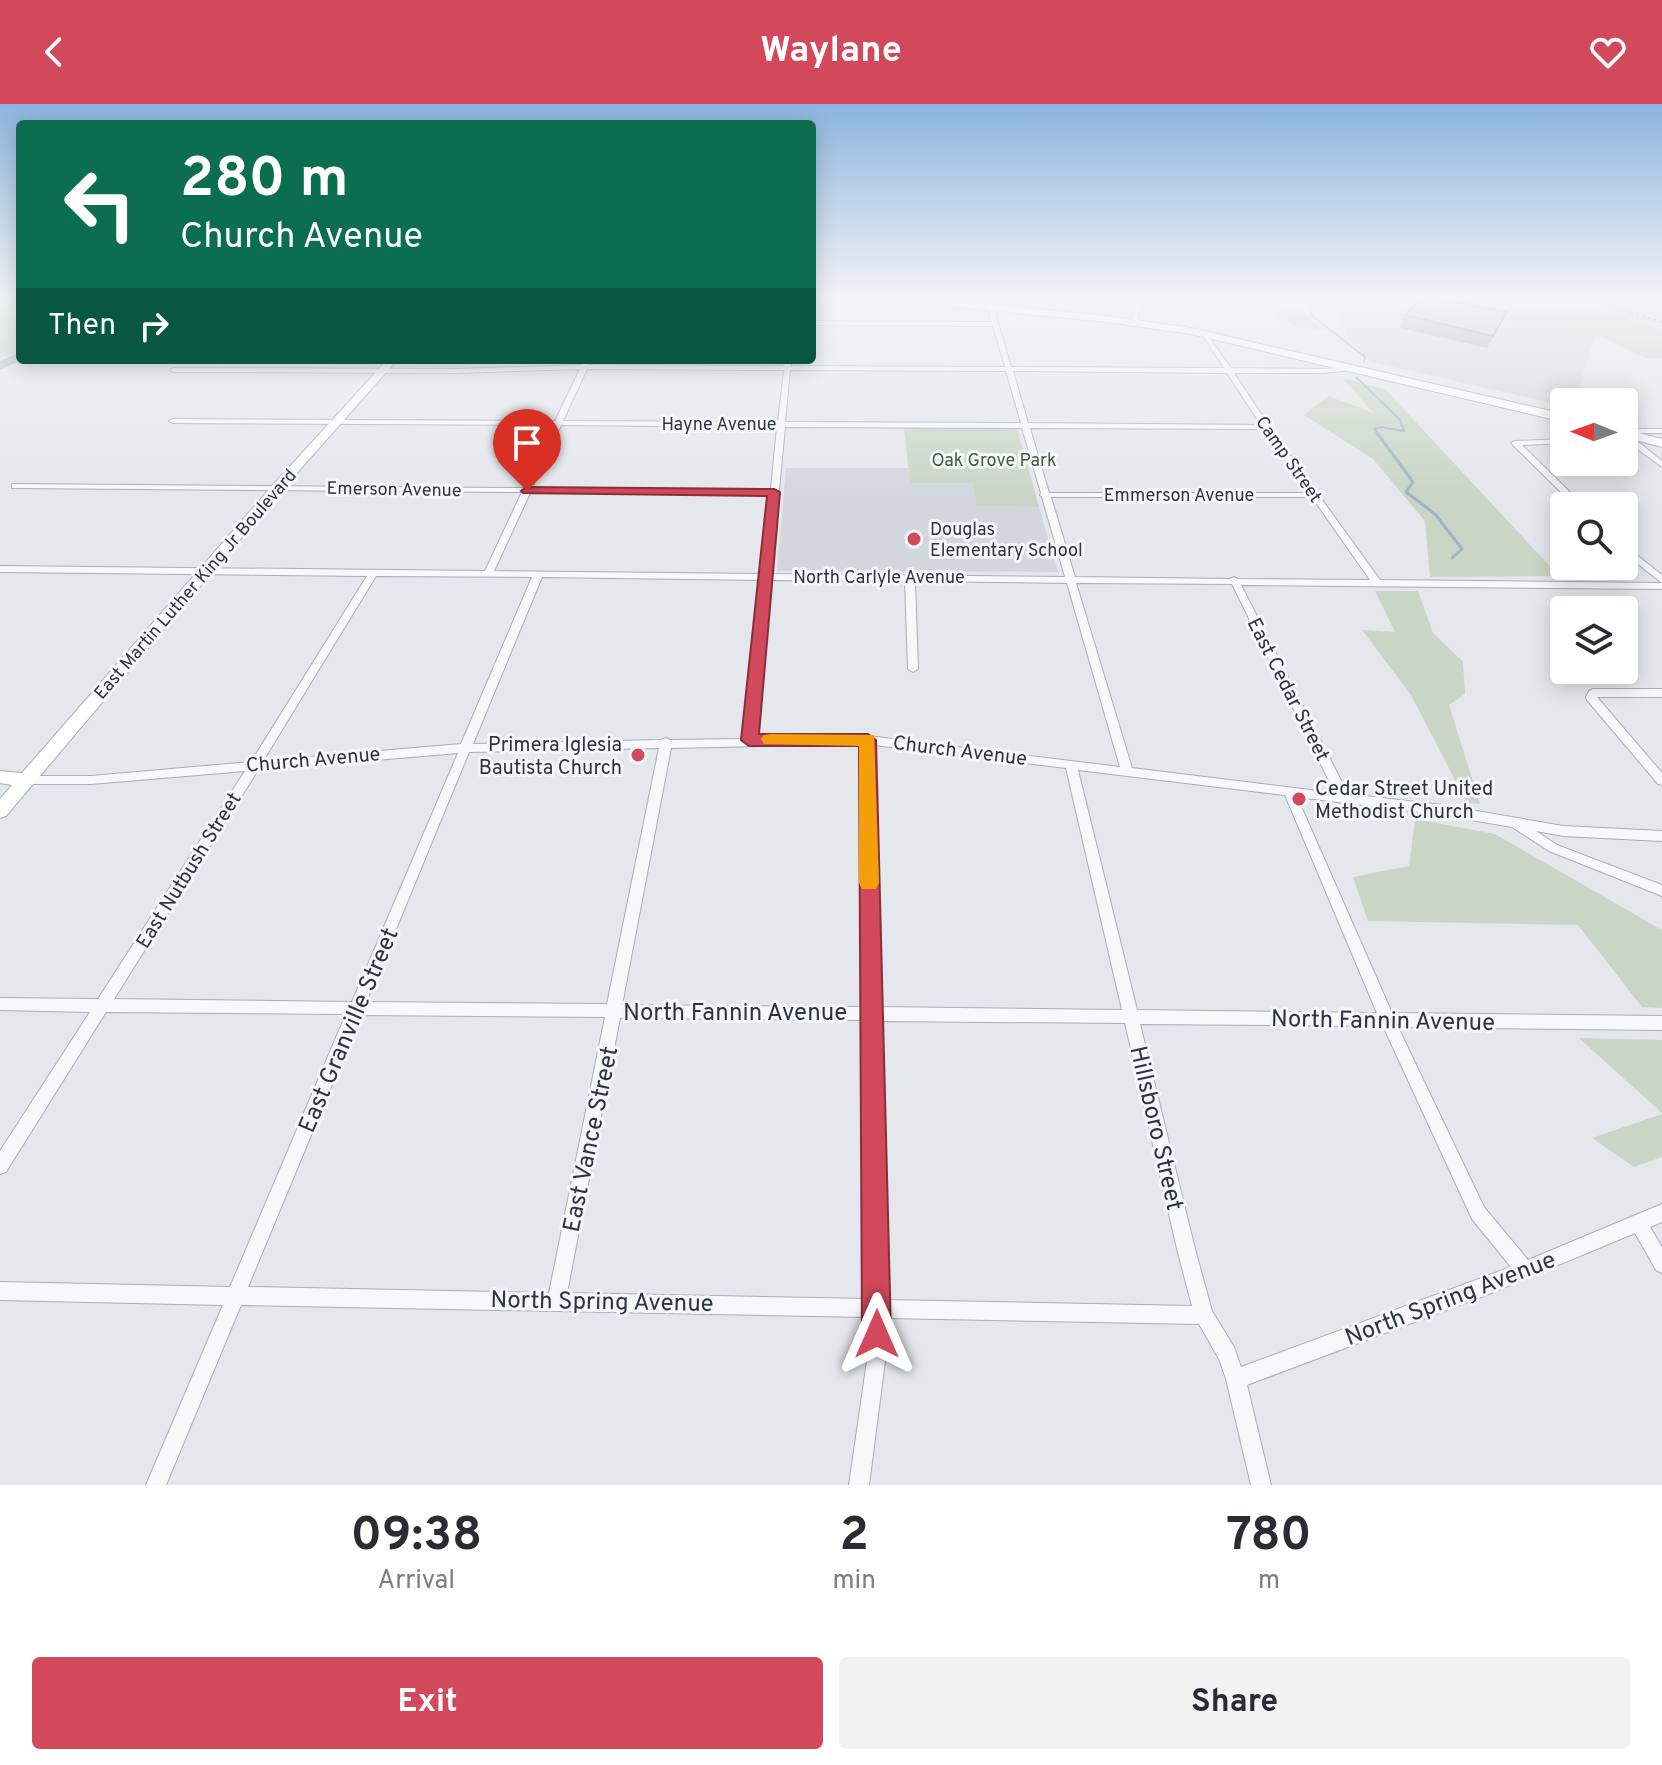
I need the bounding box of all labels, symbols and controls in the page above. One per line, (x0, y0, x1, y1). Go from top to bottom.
text: Waylane (760, 29, 902, 75)
icon: back (32, 30, 76, 74)
icon: heart (1586, 30, 1630, 74)
text: 280 m (180, 146, 348, 216)
icon: left (48, 152, 152, 256)
text: Church Avenue (180, 215, 423, 261)
icon: right (132, 304, 176, 348)
text: Then (48, 308, 116, 345)
north arrow (1550, 388, 1638, 476)
map controls (1550, 388, 1638, 684)
pin (493, 409, 561, 491)
street label: Camp Street (1249, 412, 1326, 508)
street label: Hayne Avenue (662, 414, 776, 437)
icon: arrive (505, 421, 549, 465)
park label: Oak Grove Park (931, 450, 1057, 473)
street label: East Martin Luther King Jr Boulevard (90, 465, 302, 705)
street label: Emerson Avenue (326, 478, 462, 503)
street label: Emmerson Avenue (1104, 485, 1254, 508)
button: search (1550, 492, 1638, 580)
place label: Douglas Elementary School (930, 519, 1083, 563)
marker: Douglas Elementary School (905, 530, 923, 548)
street label: North Carlyle Avenue (793, 567, 965, 590)
button: layers (1550, 596, 1638, 684)
street label: East Cedar Street (1240, 614, 1335, 766)
street label: Church Avenue (891, 731, 1028, 773)
place label: Primera Iglesia Bautista Church (479, 733, 622, 782)
street label: Church Avenue (245, 742, 382, 780)
marker: Primera Iglesia Bautista Church (629, 746, 647, 764)
place label: Cedar Street United Methodist Church (1315, 777, 1493, 826)
street label: East Nutbush Street (131, 788, 248, 954)
marker: Cedar Street United Methodist Church (1290, 790, 1308, 808)
street label: East Granville Street (293, 924, 407, 1138)
street label: North Fannin Avenue (623, 999, 847, 1029)
street label: North Fannin Avenue (1271, 1005, 1495, 1039)
street label: Hillsboro Street (1122, 1043, 1189, 1214)
street label: East Vance Street (558, 1044, 626, 1235)
street label: North Spring Avenue (1341, 1246, 1560, 1354)
street label: North Spring Avenue (490, 1286, 714, 1320)
position arrow (835, 1292, 919, 1376)
text: 09:38 (350, 1507, 482, 1567)
text: 2 (840, 1507, 869, 1567)
text: 780 (1226, 1507, 1312, 1567)
text: Arrival (378, 1565, 455, 1598)
text: min (833, 1565, 876, 1598)
text: m (1258, 1565, 1280, 1598)
button: Exit (32, 1657, 823, 1749)
button: Share (839, 1657, 1630, 1749)

